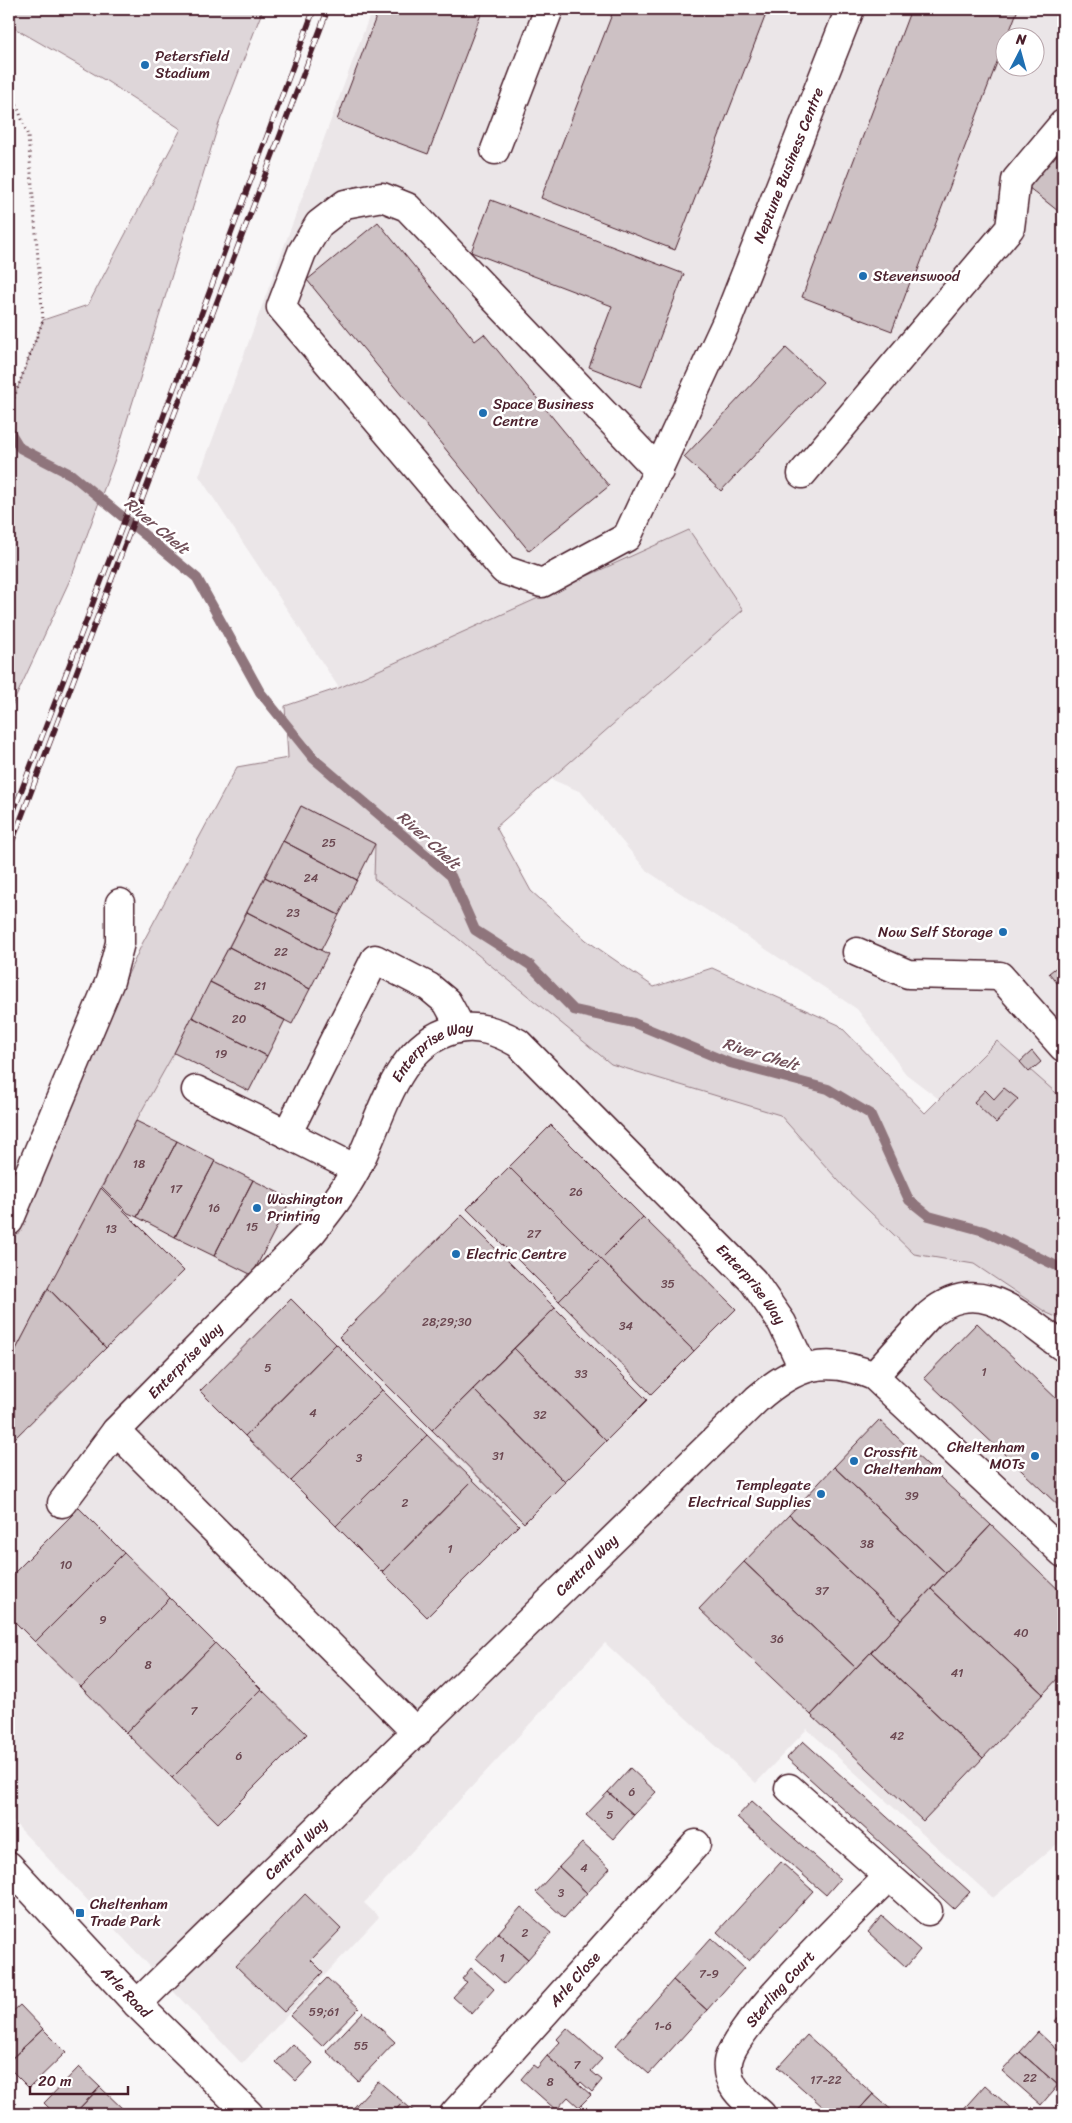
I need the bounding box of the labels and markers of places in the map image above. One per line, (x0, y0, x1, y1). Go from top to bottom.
place label: Petersfield Stadium (155, 43, 230, 86)
marker: Petersfield Stadium (139, 59, 151, 71)
place label: Stevenswood (873, 263, 961, 289)
marker: Stevenswood (857, 270, 869, 282)
place label: Space Business Centre (493, 391, 595, 434)
marker: Space Business Centre (477, 407, 489, 419)
place label: Now Self Storage (878, 919, 993, 945)
marker: Now Self Storage (997, 926, 1009, 938)
place label: Washington Printing (267, 1186, 343, 1229)
marker: Washington Printing (251, 1202, 263, 1214)
place label: Electric Centre (466, 1241, 567, 1267)
marker: Electric Centre (450, 1248, 462, 1260)
place label: Cheltenham MOTs (947, 1434, 1025, 1477)
place label: Crossfit Cheltenham (864, 1439, 942, 1482)
marker: Cheltenham MOTs (1029, 1450, 1041, 1462)
marker: Crossfit Cheltenham (848, 1455, 860, 1467)
place label: Templegate Electrical Supplies (688, 1472, 811, 1515)
marker: Templegate Electrical Supplies (815, 1488, 827, 1500)
place label: Cheltenham Trade Park (90, 1891, 168, 1934)
marker: Cheltenham Trade Park (74, 1907, 86, 1919)

